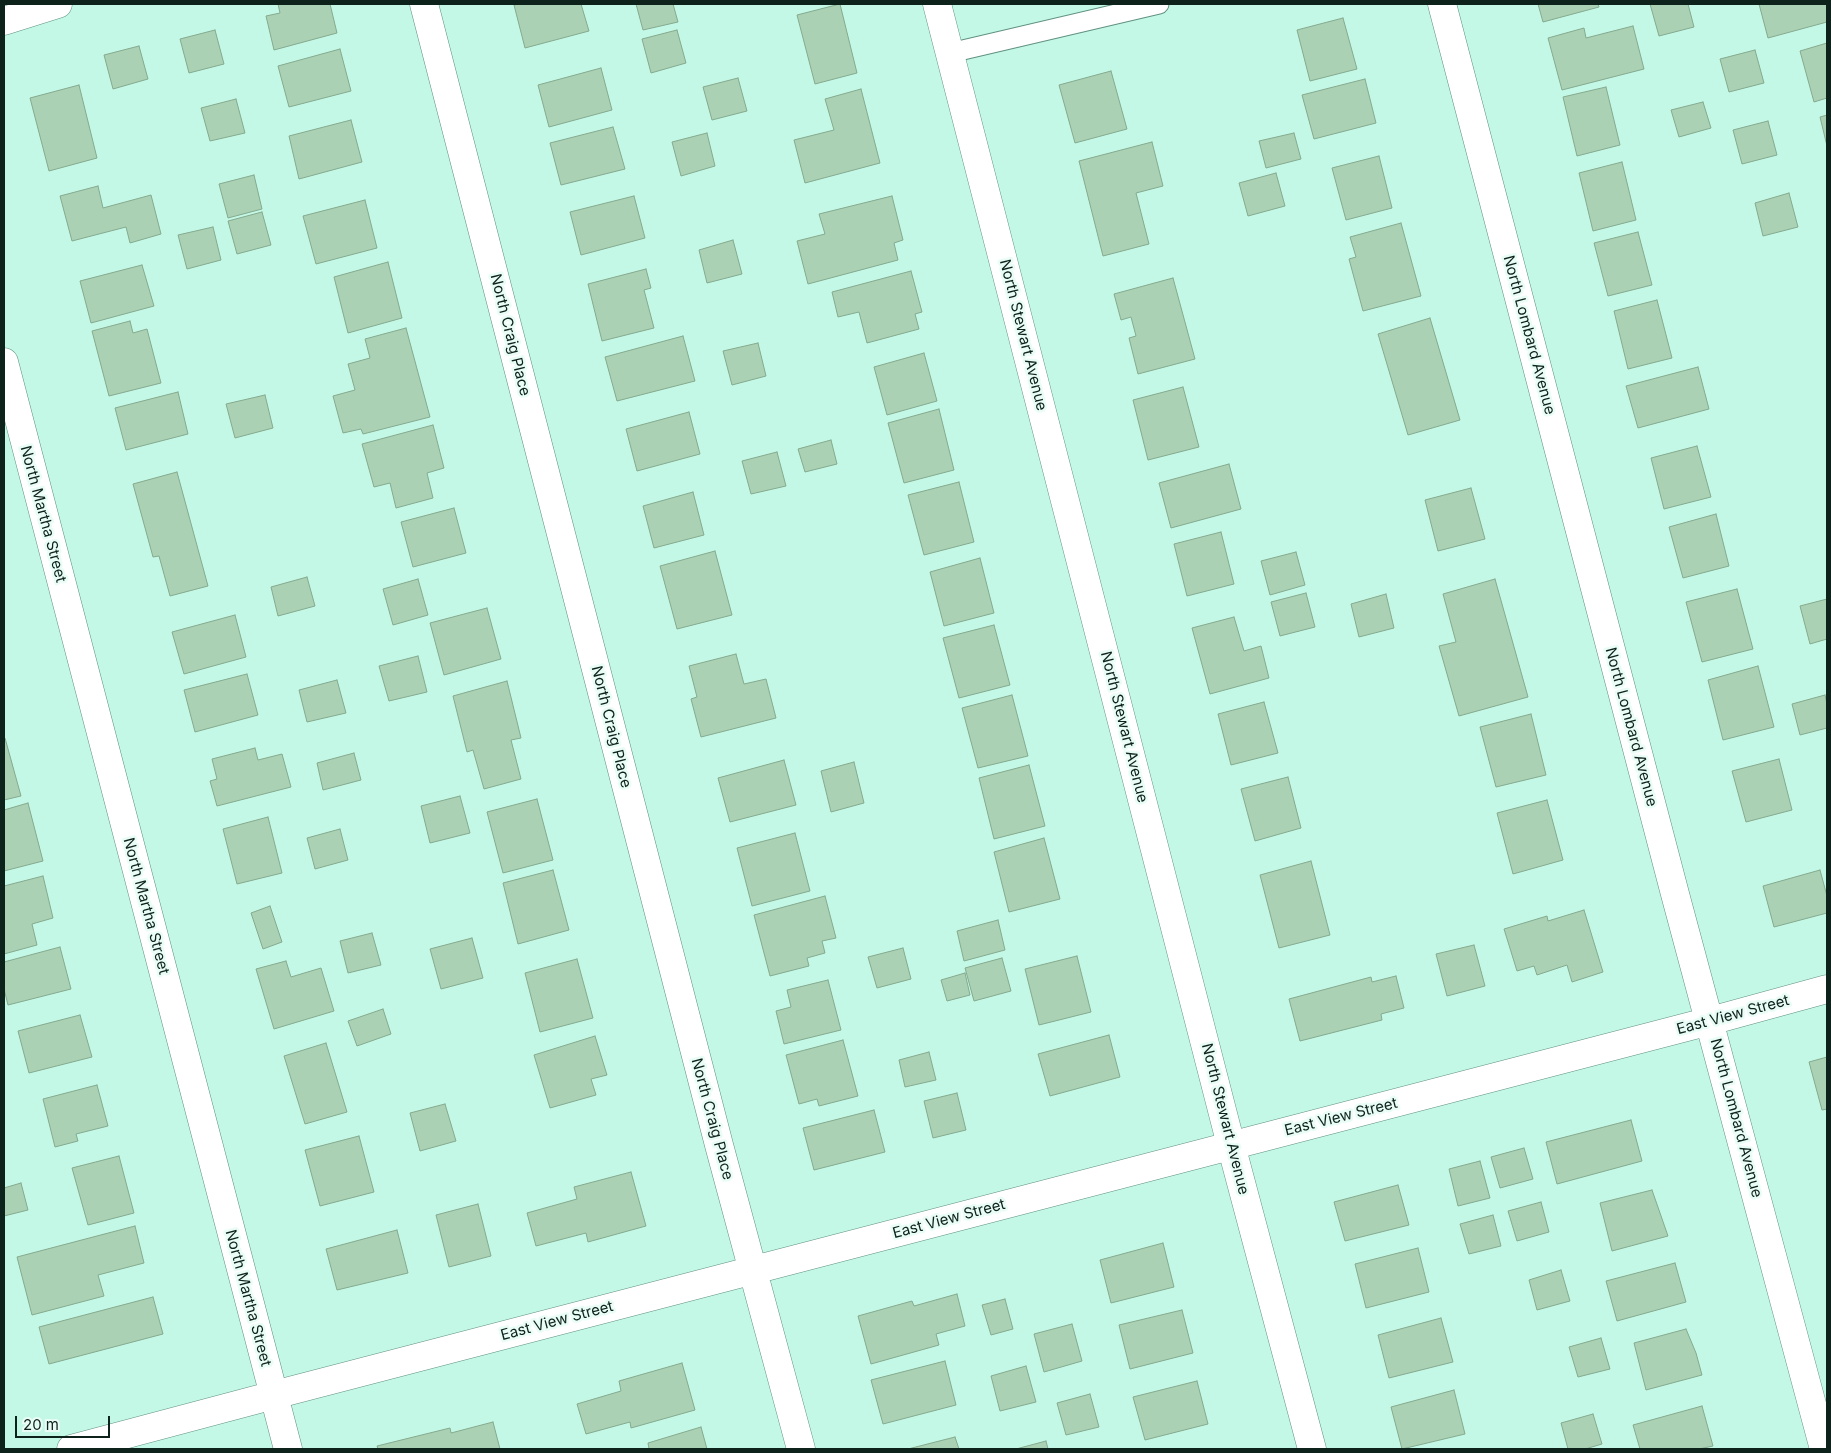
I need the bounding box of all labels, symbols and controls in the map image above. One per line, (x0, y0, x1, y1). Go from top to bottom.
street label: North Lombard Avenue (1499, 253, 1559, 417)
street label: North Stewart Avenue (995, 257, 1051, 413)
street label: North Craig Place (486, 272, 534, 398)
street label: North Martha Street (16, 444, 70, 584)
street label: North Lombard Avenue (1601, 645, 1661, 809)
street label: North Stewart Avenue (1096, 649, 1152, 805)
street label: North Craig Place (587, 664, 635, 790)
street label: North Martha Street (119, 836, 173, 976)
street label: East View Street (1675, 991, 1791, 1039)
street label: North Lombard Avenue (1706, 1036, 1766, 1200)
street label: North Stewart Avenue (1197, 1041, 1253, 1197)
street label: North Craig Place (687, 1056, 737, 1182)
street label: East View Street (1283, 1094, 1399, 1140)
street label: East View Street (891, 1195, 1007, 1243)
street label: North Martha Street (221, 1228, 275, 1368)
street label: East View Street (499, 1297, 615, 1345)
scale bar (18, 1406, 112, 1438)
text: 20 m (23, 1415, 59, 1434)

